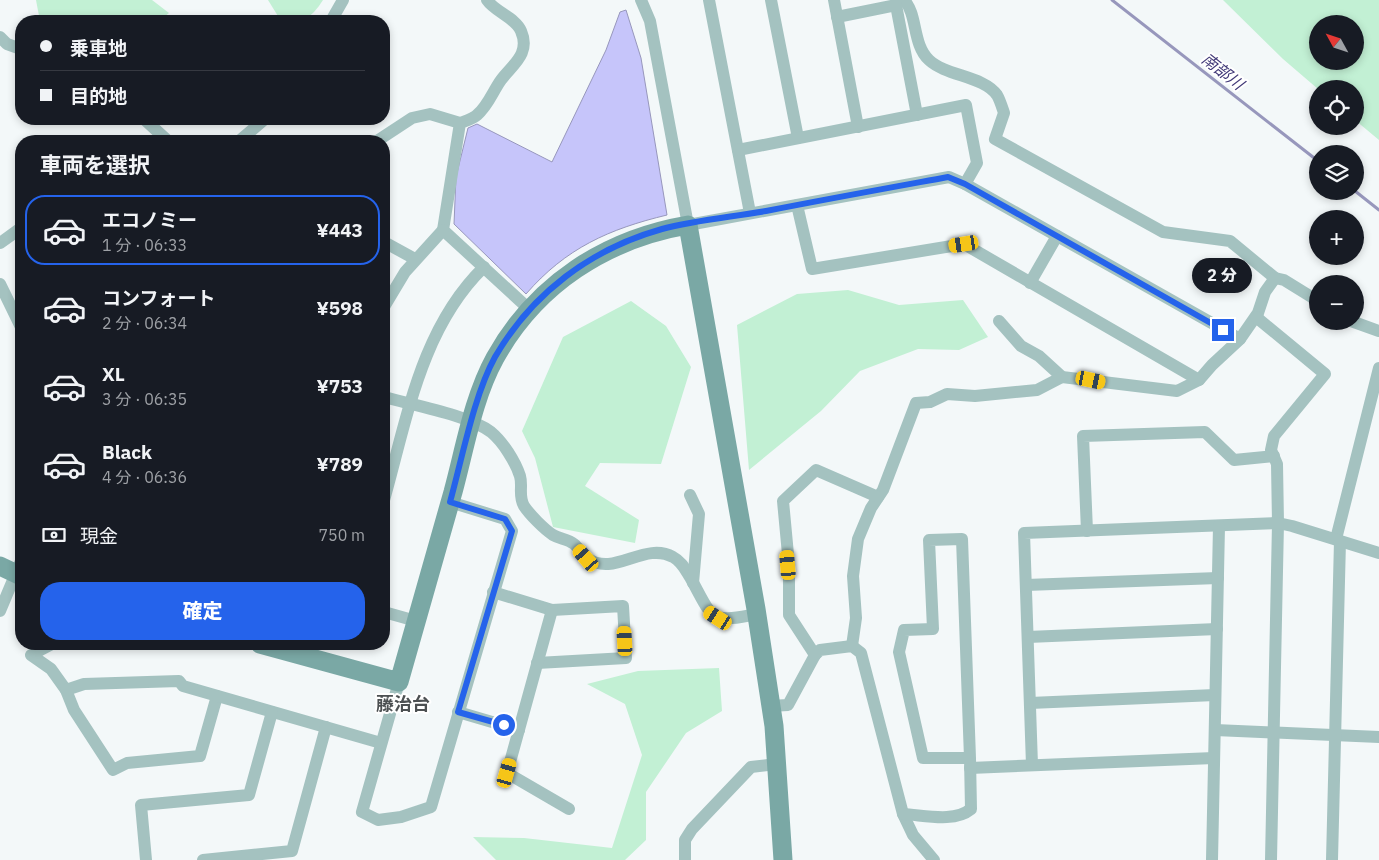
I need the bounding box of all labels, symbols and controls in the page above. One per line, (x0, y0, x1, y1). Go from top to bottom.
north arrow (1309, 15, 1364, 70)
map controls (1309, 15, 1364, 330)
text: 乗車地 (70, 36, 127, 60)
water label: 南部川 (1198, 48, 1250, 95)
button: locate (1309, 80, 1364, 135)
text: 目的地 (70, 84, 127, 108)
button: layers (1309, 145, 1364, 200)
text: 車両を選択 (40, 150, 150, 179)
icon: car (42, 208, 87, 253)
text: エコノミー (102, 208, 197, 232)
button: + (1309, 210, 1364, 265)
text: ¥443 (316, 218, 363, 242)
car (948, 234, 979, 254)
text: 1 分 · 06:33 (102, 235, 187, 255)
callout: 2 分 (1193, 258, 1253, 292)
text: 2 分 (1207, 265, 1237, 285)
button: − (1309, 275, 1364, 330)
icon: car (42, 286, 87, 331)
text: コンフォート (102, 286, 215, 310)
text: ¥598 (316, 296, 363, 320)
text: 2 分 · 06:34 (102, 313, 187, 333)
route end (1212, 319, 1234, 341)
text: XL (102, 362, 125, 386)
icon: car (42, 364, 87, 409)
car (1074, 370, 1107, 390)
text: ¥753 (316, 374, 363, 398)
text: 3 分 · 06:35 (102, 389, 187, 409)
text: Black (102, 440, 152, 464)
icon: car (42, 442, 87, 487)
text: ¥789 (316, 452, 363, 476)
text: 4 分 · 06:36 (102, 467, 187, 487)
icon: cash (40, 521, 68, 549)
text: 現金 (80, 524, 118, 548)
text: 750 m (318, 525, 365, 545)
car (570, 542, 601, 574)
car (779, 549, 796, 581)
button: 確定 (40, 582, 365, 640)
car (701, 604, 734, 632)
car (616, 626, 633, 656)
district label: 藤治台 (376, 692, 430, 715)
route start (493, 714, 515, 736)
car (495, 757, 518, 789)

